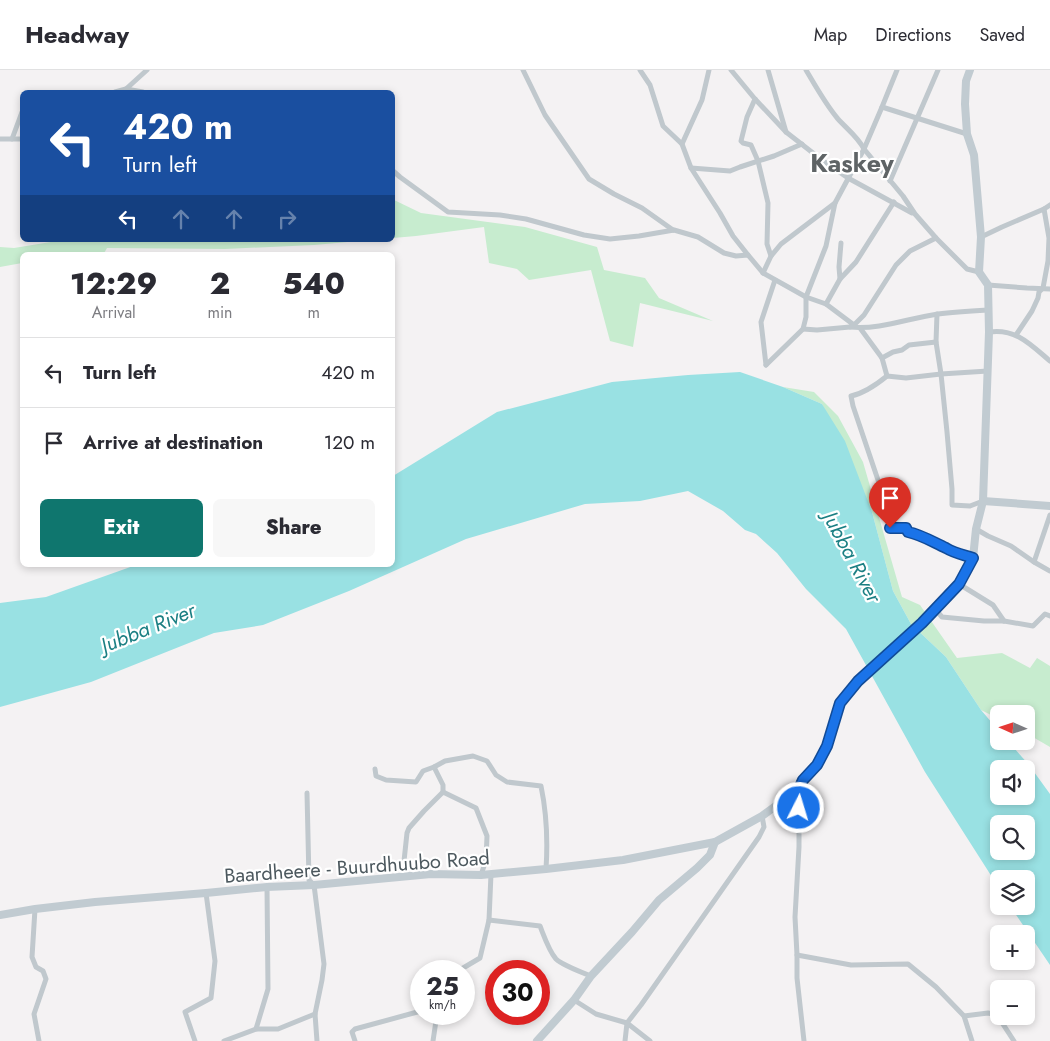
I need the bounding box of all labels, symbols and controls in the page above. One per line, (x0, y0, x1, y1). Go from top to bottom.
text: Headway (25, 17, 129, 52)
text: Map (814, 22, 847, 48)
text: Directions (875, 22, 951, 48)
text: Saved (979, 22, 1025, 48)
text: 420 m (123, 102, 233, 152)
icon: left (40, 110, 105, 175)
district label: Kaskey (810, 145, 895, 181)
text: Turn left (123, 148, 197, 180)
icon: left (114, 205, 142, 233)
icon: ahead (167, 205, 195, 233)
icon: ahead (220, 205, 248, 233)
icon: right (273, 205, 301, 233)
text: 12:29 (70, 262, 158, 305)
text: 2 (210, 262, 230, 305)
text: 540 (283, 262, 345, 305)
text: Arrival (92, 301, 136, 324)
text: min (207, 301, 233, 324)
text: m (308, 301, 320, 324)
icon: left (40, 359, 68, 387)
text: Turn left (83, 359, 156, 386)
text: 420 m (321, 359, 375, 386)
icon: arrive (40, 429, 68, 457)
text: Arrive at destination (83, 429, 263, 456)
text: 120 m (324, 429, 375, 456)
pin (869, 477, 911, 528)
icon: arrive (876, 484, 904, 512)
button: Exit (40, 499, 203, 557)
button: Share (213, 499, 375, 557)
water label: Jubba River (813, 502, 889, 609)
water label: Jubba River (93, 595, 201, 662)
north arrow (990, 705, 1035, 750)
map controls (990, 705, 1035, 1025)
button: sound (990, 760, 1035, 805)
position arrow (772, 781, 824, 833)
button: search (990, 815, 1035, 860)
street label: Baardheere - Buurdhuubo Road (223, 843, 491, 891)
button: layers (990, 870, 1035, 915)
button: + (990, 925, 1035, 970)
speed limit sign: 30 (485, 960, 550, 1025)
text: 25 (426, 968, 459, 1004)
button: − (990, 980, 1035, 1025)
text: km/h (429, 996, 456, 1014)

